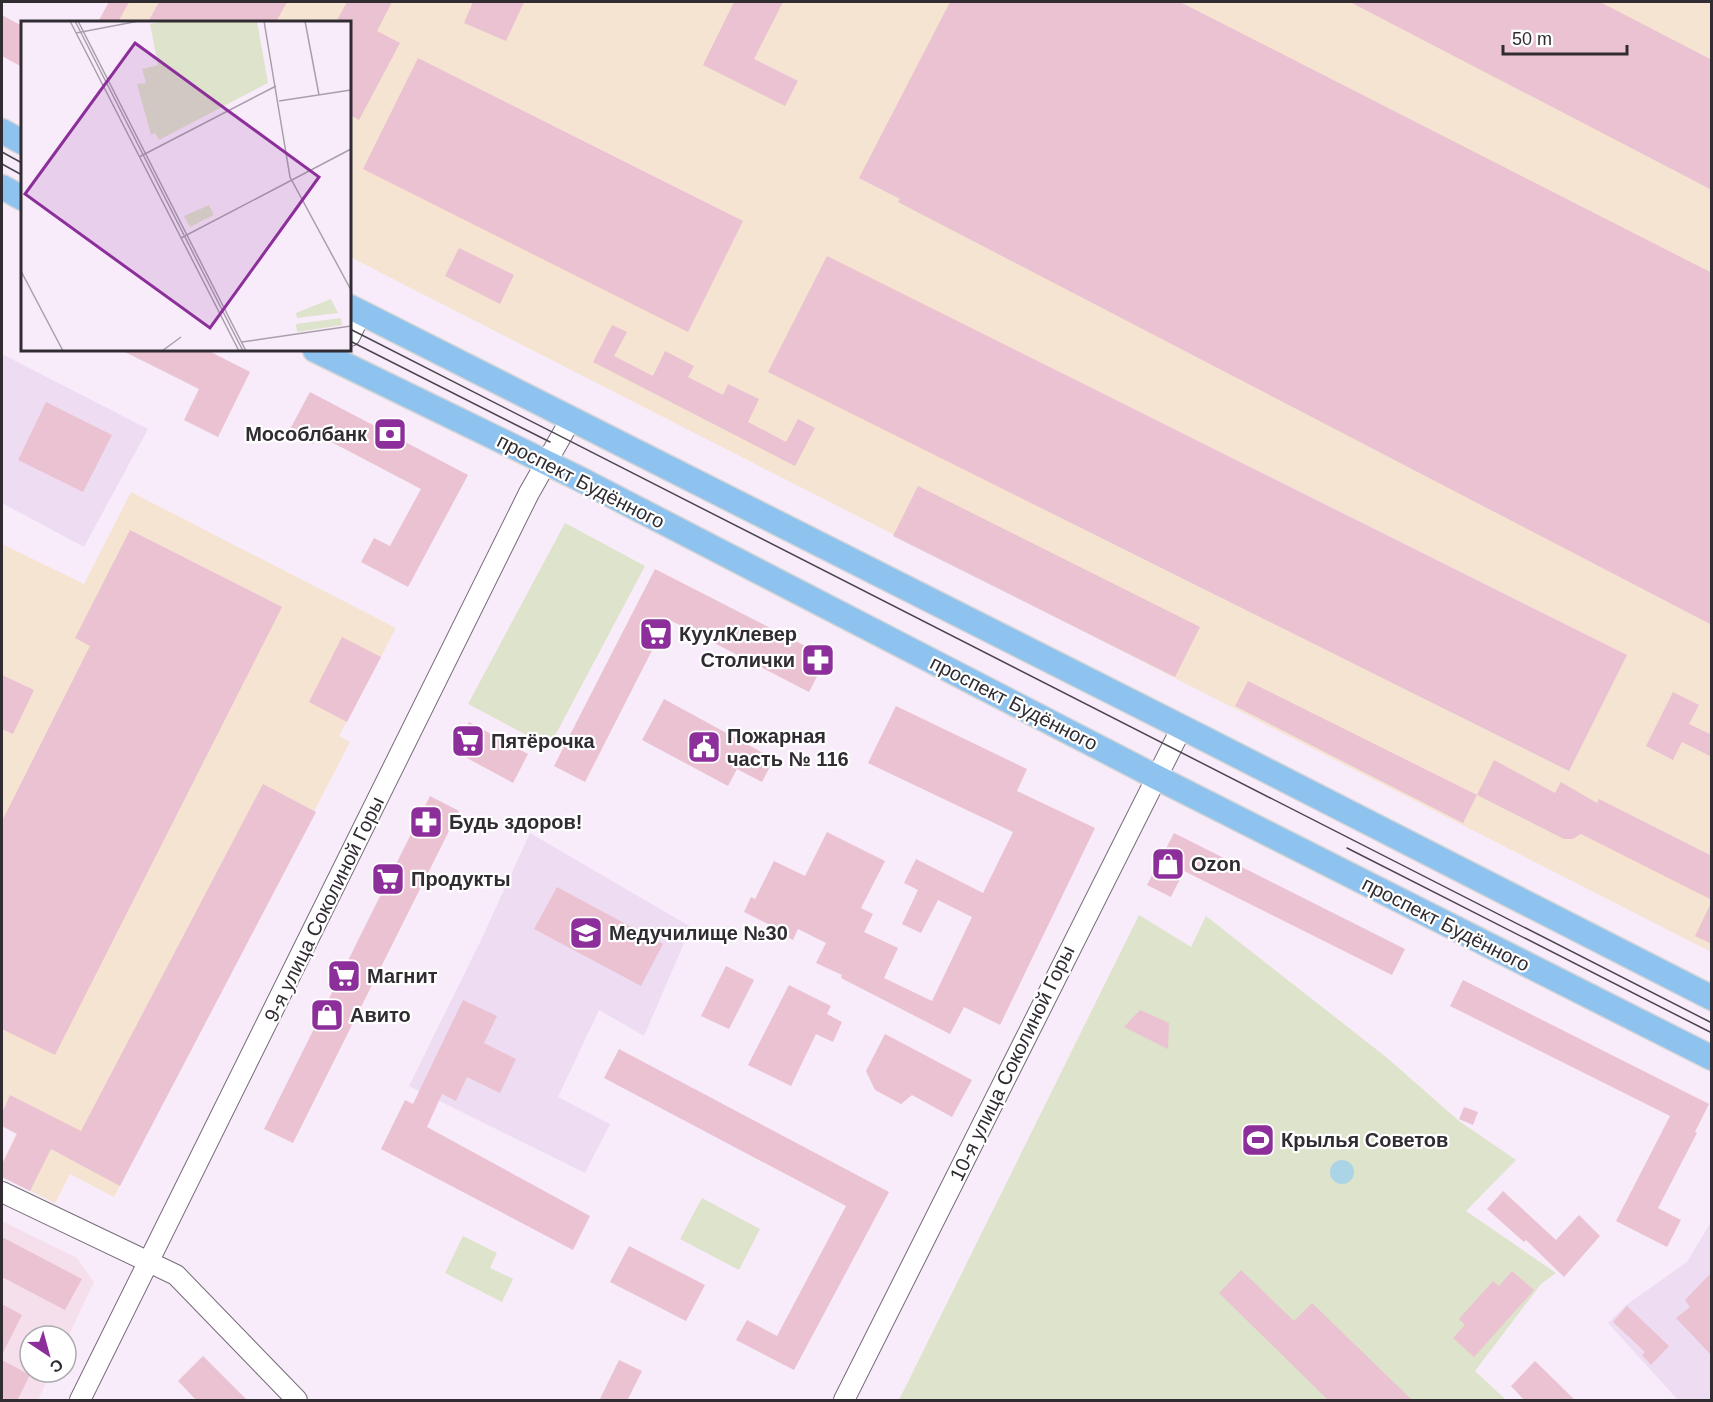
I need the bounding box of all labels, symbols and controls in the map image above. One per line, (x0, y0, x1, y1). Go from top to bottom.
scale bar (1503, 18, 1628, 56)
inset map (21, 21, 351, 351)
text: 50 m (1512, 29, 1552, 49)
bank icon: Мособлбанк (372, 416, 408, 452)
place label: Мособлбанк (245, 423, 368, 445)
street label: проспект Будённого (494, 429, 668, 533)
supermarket icon: КуулКлевер (638, 616, 674, 652)
place label: КуулКлевер (679, 623, 797, 645)
pharmacy icon: Столички (800, 642, 836, 678)
place label: Столички (700, 649, 795, 671)
street label: проспект Будённого (927, 651, 1101, 755)
supermarket icon: Пятёрочка (450, 723, 486, 759)
place label: Пожарная часть № 116 (727, 725, 849, 770)
public building icon: Пожарная часть № 116 (686, 729, 722, 765)
place label: Пятёрочка (491, 730, 596, 752)
street label: 9-я улица Соколиной Горы (260, 793, 388, 1025)
pharmacy icon: Будь здоров! (408, 804, 444, 840)
place label: Будь здоров! (449, 811, 583, 833)
shop icon: Ozon (1150, 846, 1186, 882)
place label: Ozon (1191, 853, 1241, 875)
supermarket icon: Продукты (370, 861, 406, 897)
place label: Продукты (411, 868, 511, 890)
street label: проспект Будённого (1359, 872, 1533, 976)
school or university icon: Медучилище №30 (568, 915, 604, 951)
place label: Медучилище №30 (609, 922, 788, 944)
street label: 10-я улица Соколиной Горы (945, 942, 1079, 1184)
supermarket icon: Магнит (326, 958, 362, 994)
place label: Магнит (367, 965, 438, 987)
shop icon: Авито (309, 997, 345, 1033)
place label: Авито (350, 1004, 411, 1026)
sports icon: Крылья Советов (1240, 1122, 1276, 1158)
place label: Крылья Советов (1281, 1129, 1448, 1151)
north arrow (18, 1324, 78, 1384)
text: С (46, 1355, 66, 1376)

